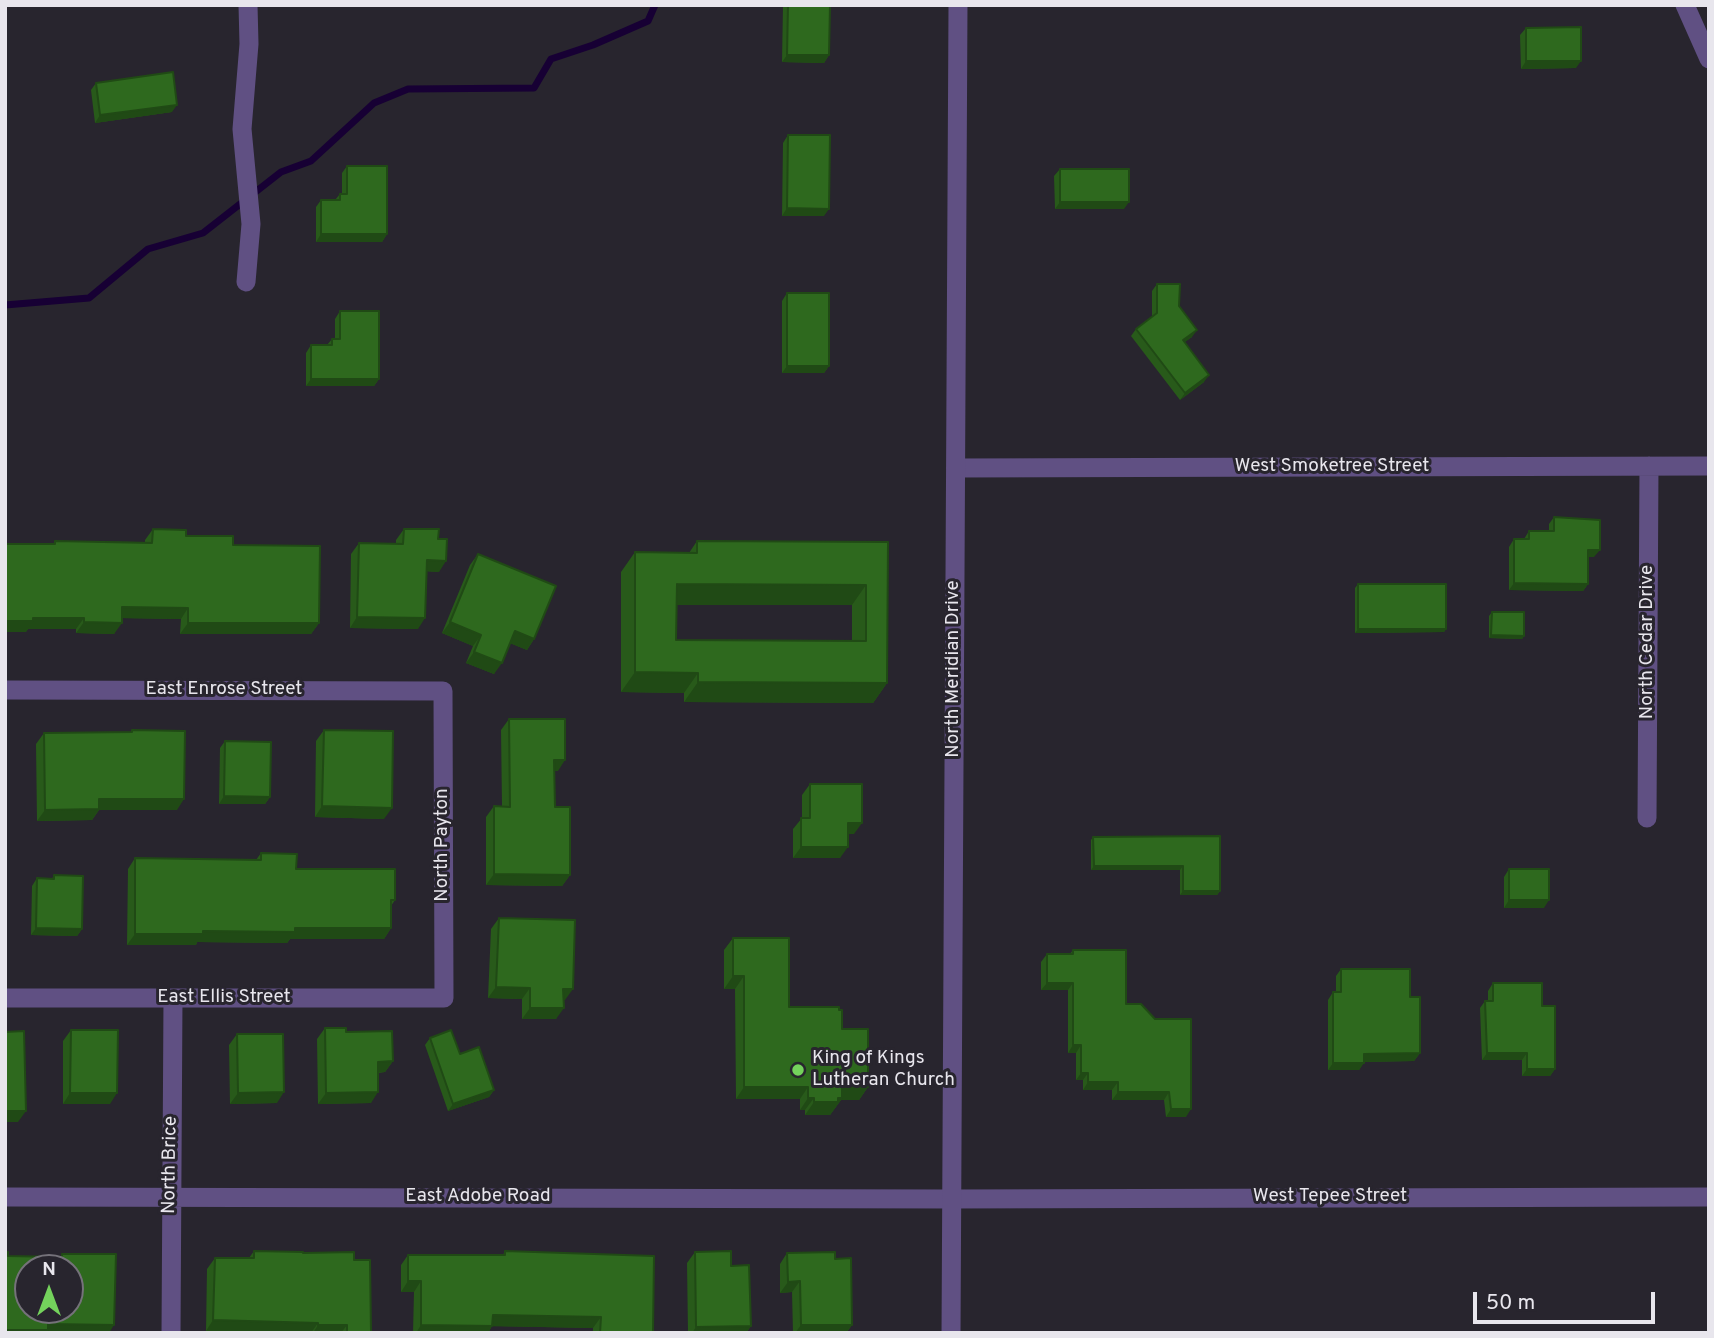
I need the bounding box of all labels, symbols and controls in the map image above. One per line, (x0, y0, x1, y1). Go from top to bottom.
street label: West Smoketree Street (1235, 456, 1429, 478)
street label: North Cedar Drive (1637, 565, 1659, 719)
street label: North Meridian Drive (943, 580, 965, 758)
street label: East Enrose Street (146, 679, 302, 701)
street label: North Payton (432, 788, 454, 902)
street label: East Ellis Street (157, 987, 291, 1009)
place label: King of Kings Lutheran Church (812, 1048, 955, 1092)
marker: King of Kings Lutheran Church (790, 1062, 806, 1078)
street label: North Brice (159, 1116, 183, 1214)
street label: East Adobe Road (405, 1186, 551, 1208)
street label: West Tepee Street (1253, 1186, 1407, 1208)
north arrow (14, 1254, 84, 1324)
text: N (42, 1258, 56, 1282)
scale bar (1476, 1278, 1658, 1322)
text: 50 m (1486, 1290, 1535, 1317)

